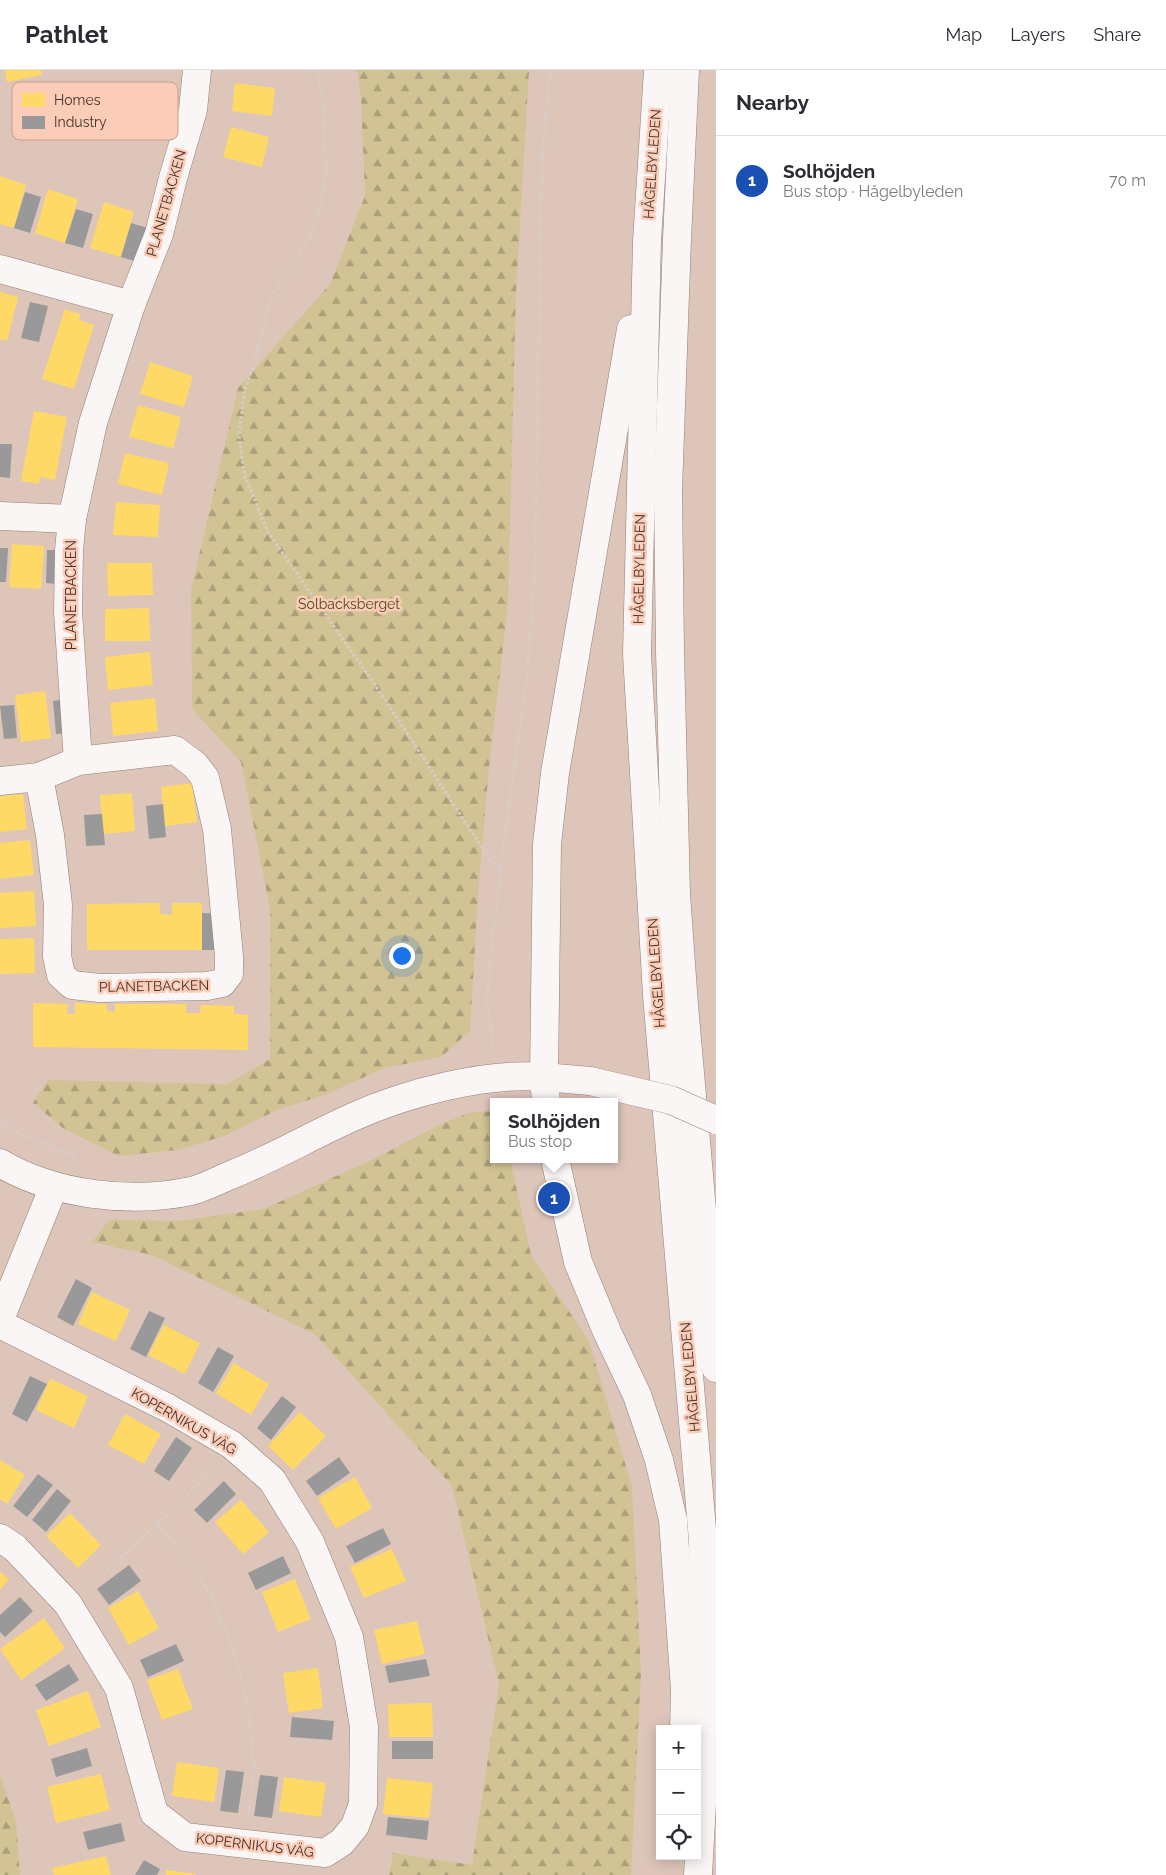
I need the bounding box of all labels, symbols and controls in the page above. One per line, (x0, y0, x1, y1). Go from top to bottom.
text: Pathlet (25, 20, 108, 49)
text: Map (946, 24, 982, 45)
text: Layers (1010, 24, 1065, 45)
text: Share (1093, 24, 1141, 45)
legend (12, 82, 178, 140)
text: Nearby (736, 90, 809, 115)
text: Homes (54, 92, 101, 108)
street label: HÅGELBYLEDEN (639, 108, 664, 220)
text: Industry (54, 114, 107, 130)
street label: PLANETBACKEN (143, 148, 189, 258)
text: Solhöjden (783, 160, 875, 182)
text: 1 (748, 171, 756, 190)
text: 70 m (1109, 171, 1146, 190)
text: Bus stop · Hågelbyleden (783, 182, 963, 201)
street label: HÅGELBYLEDEN (629, 514, 648, 624)
street label: PLANETBACKEN (63, 540, 79, 650)
park label: Solbacksberget (298, 596, 400, 612)
street label: HÅGELBYLEDEN (643, 917, 668, 1029)
your location (389, 943, 415, 969)
street label: PLANETBACKEN (99, 977, 209, 995)
popup (490, 1098, 618, 1163)
text: Solhöjden (508, 1110, 600, 1132)
text: Bus stop (508, 1132, 572, 1151)
pin: 1 (538, 1179, 570, 1217)
street label: HÅGELBYLEDEN (676, 1321, 703, 1433)
street label: KOPERNIKUS VÄG (129, 1383, 240, 1458)
map controls (656, 1725, 701, 1860)
button: + (656, 1725, 701, 1770)
button: − (656, 1770, 701, 1815)
button: locate (656, 1815, 701, 1860)
street label: KOPERNIKUS VÄG (195, 1828, 315, 1860)

